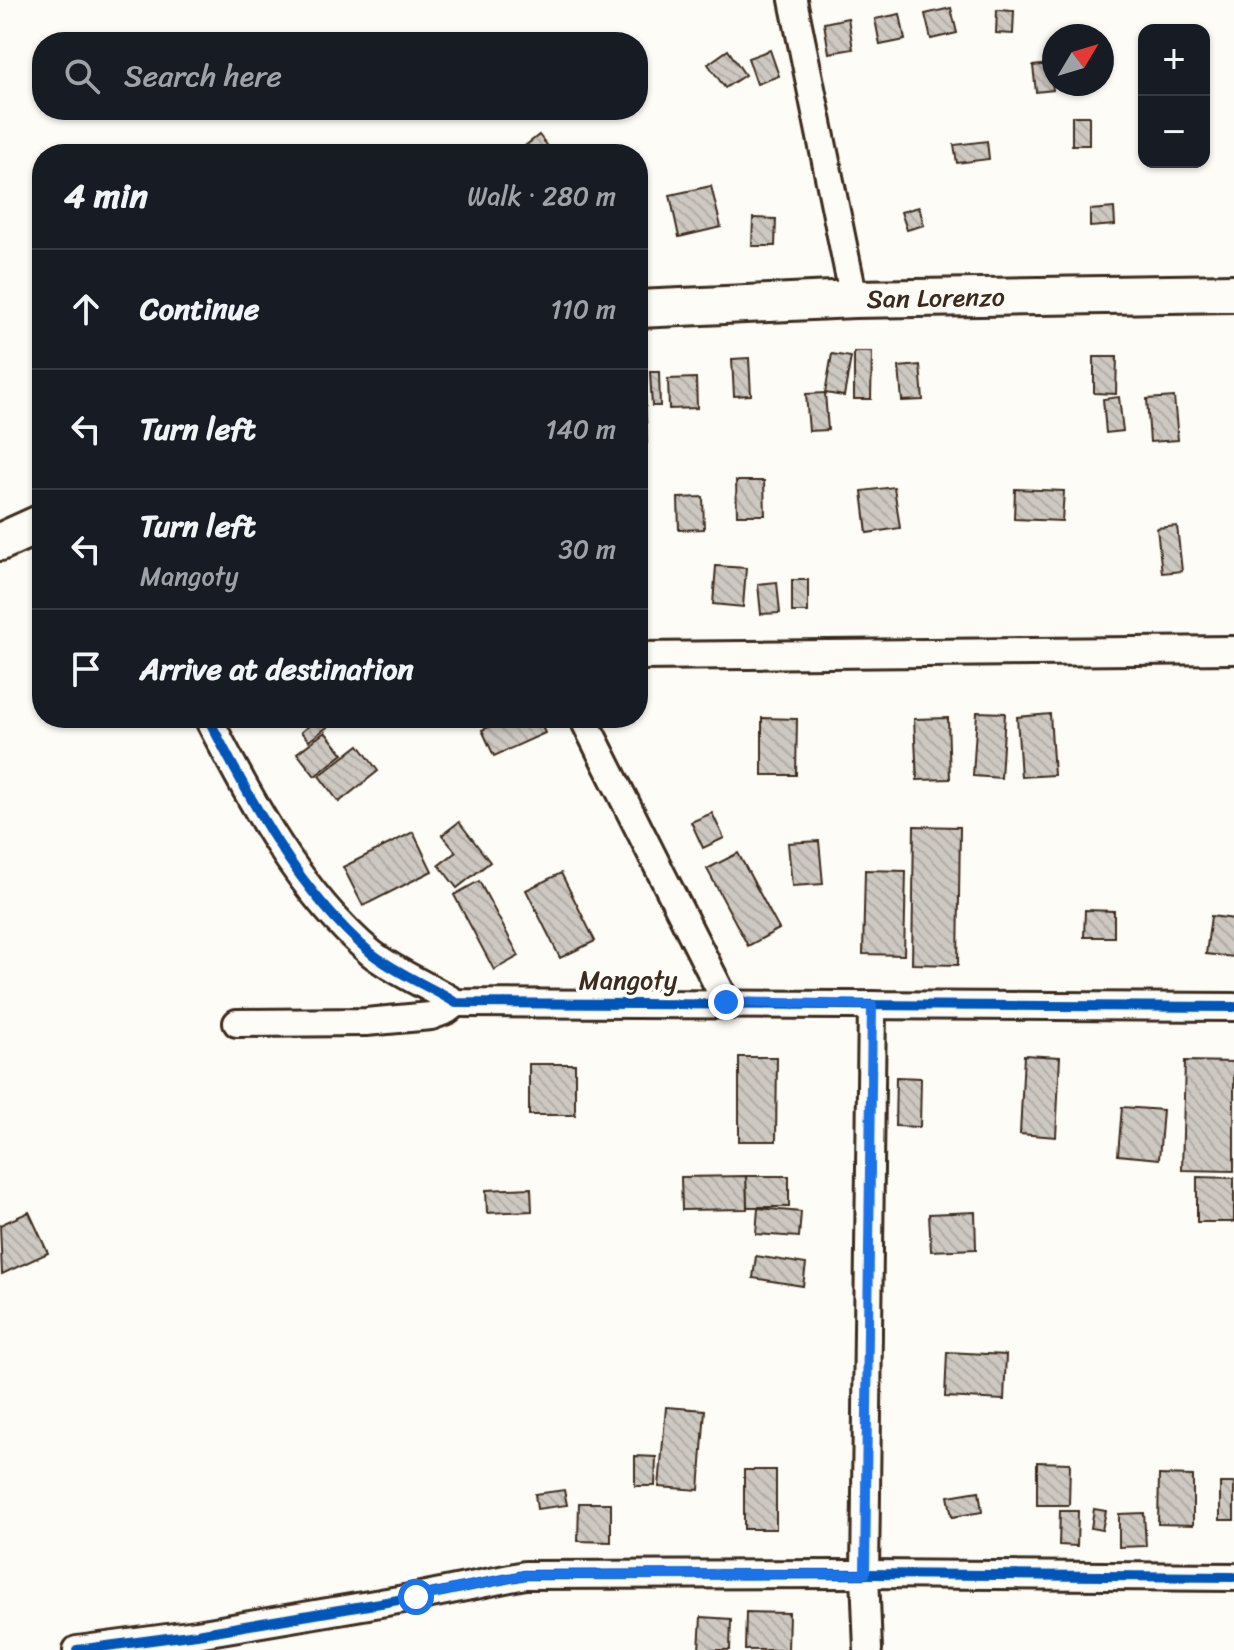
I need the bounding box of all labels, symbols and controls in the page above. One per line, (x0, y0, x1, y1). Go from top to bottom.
north arrow (1042, 24, 1114, 96)
map controls (1138, 24, 1210, 168)
button: + (1138, 24, 1210, 96)
search box (32, 32, 648, 120)
text: Search here (124, 49, 282, 103)
icon: search (60, 54, 104, 98)
button: − (1138, 96, 1210, 168)
text: 4 min (64, 166, 148, 226)
text: Walk · 280 m (467, 173, 616, 219)
street label: San Lorenzo (866, 274, 1005, 322)
text: Continue (140, 282, 259, 336)
text: 110 m (551, 286, 616, 332)
icon: ahead (64, 287, 108, 331)
text: Turn left (140, 402, 256, 456)
text: 140 m (545, 406, 616, 452)
icon: left (64, 407, 108, 451)
text: Turn left (140, 499, 256, 553)
text: 30 m (559, 526, 616, 572)
icon: left (64, 527, 108, 571)
text: Mangoty (140, 553, 239, 599)
text: Arrive at destination (140, 642, 414, 696)
icon: arrive (64, 647, 108, 691)
street label: Mangoty (579, 957, 678, 1003)
route end (708, 984, 744, 1020)
route start (398, 1579, 434, 1615)

